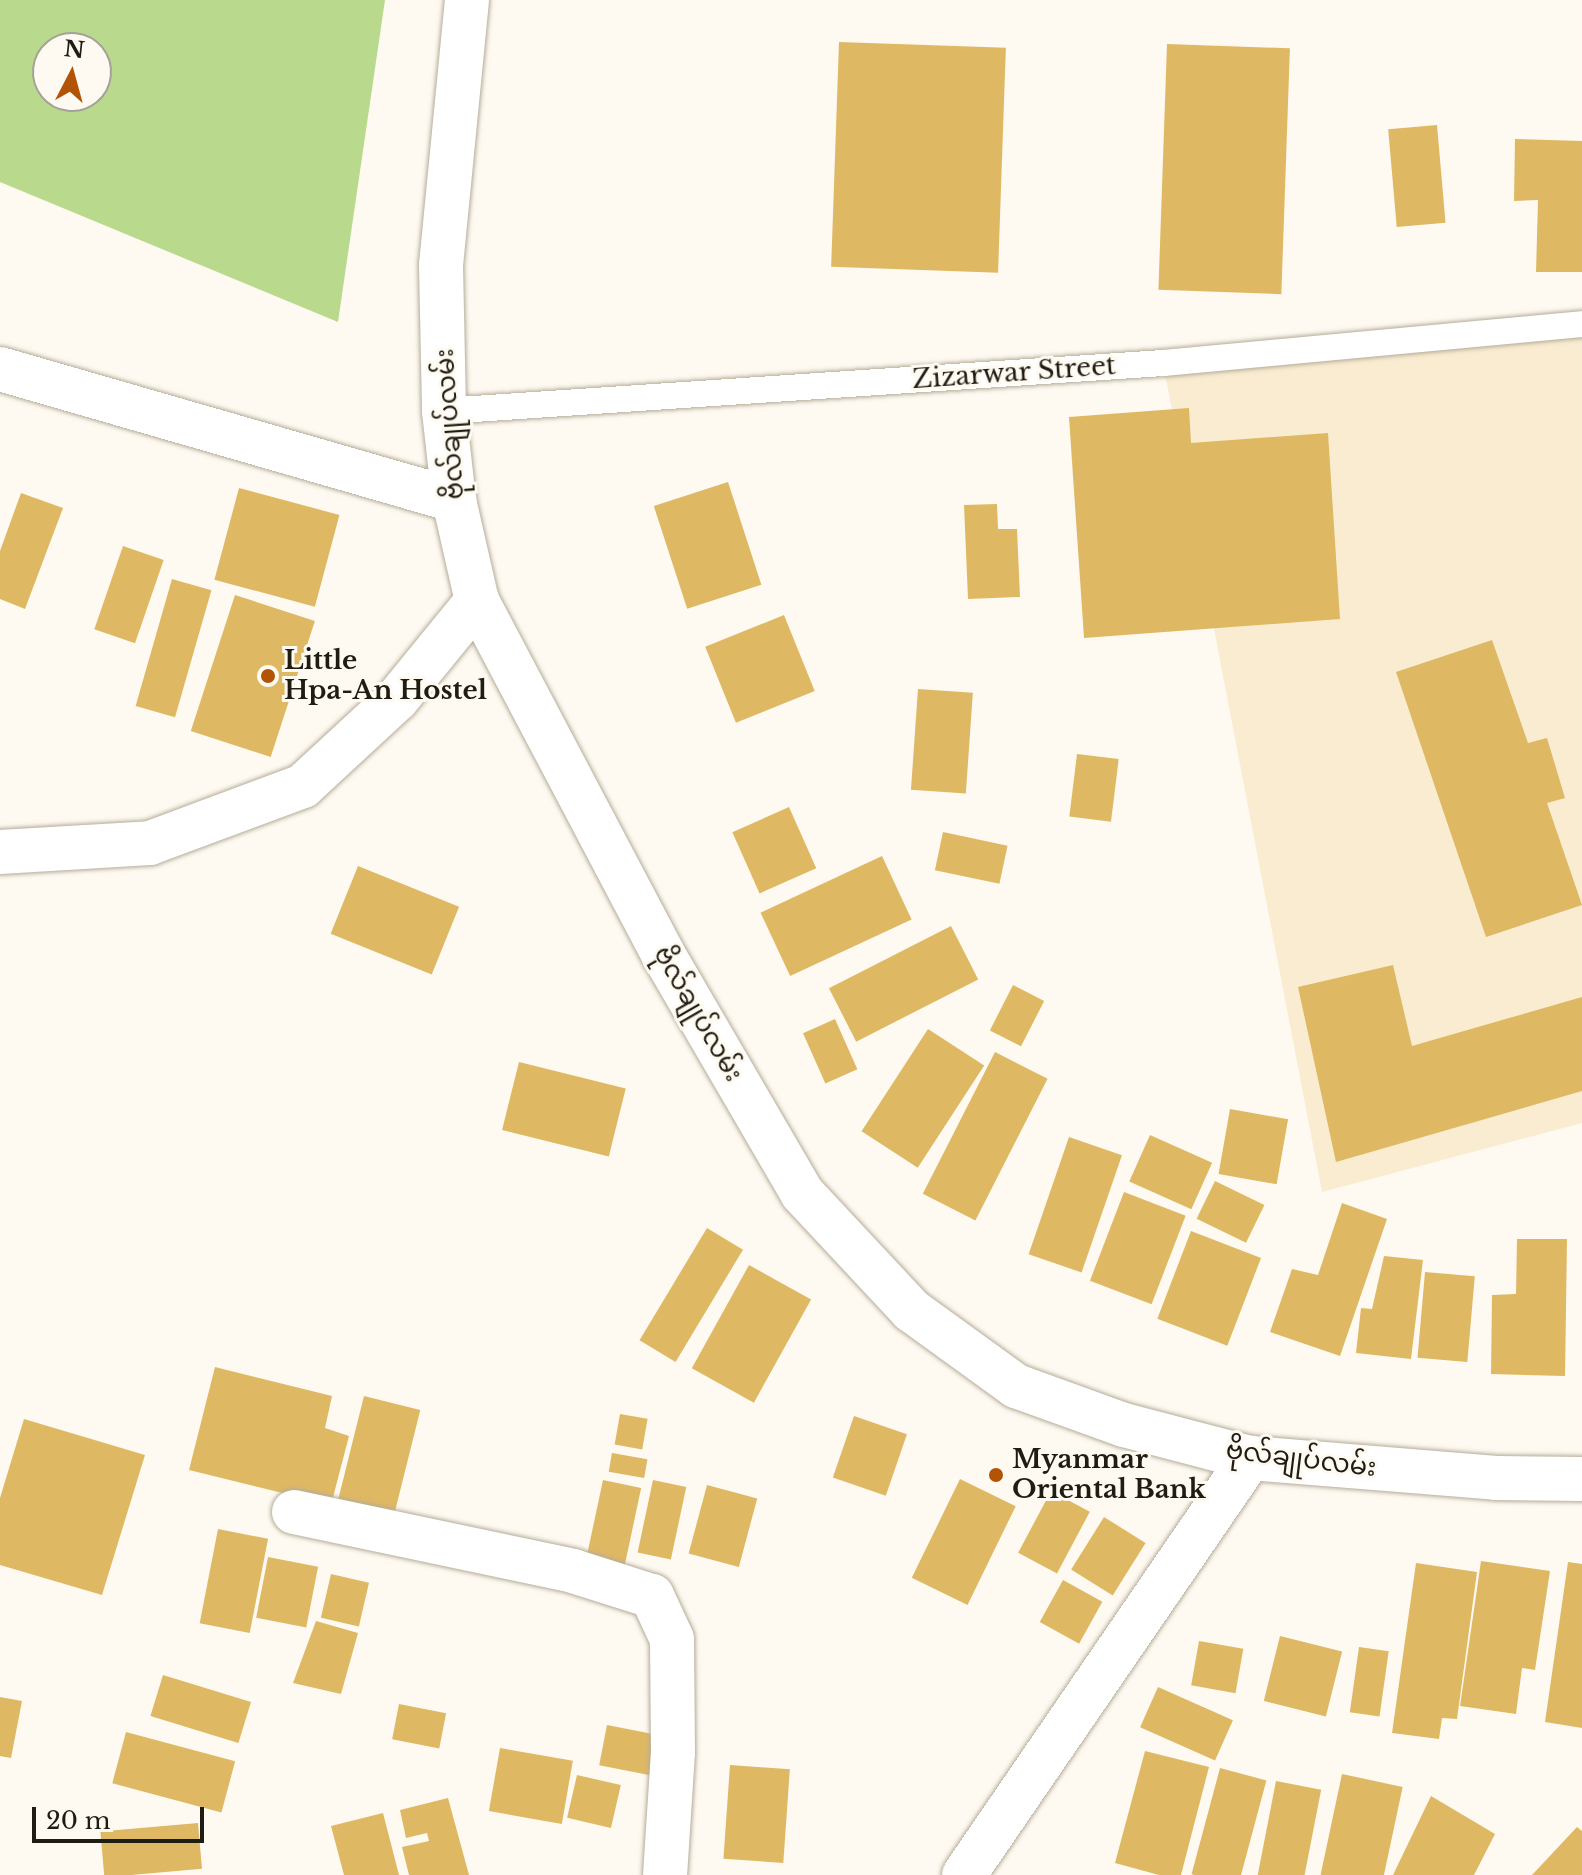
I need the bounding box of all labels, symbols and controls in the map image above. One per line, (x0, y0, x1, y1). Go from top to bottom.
north arrow (32, 32, 112, 112)
text: N (63, 35, 86, 64)
street label: ဗိုလ်ချုပ်လမ်း (429, 347, 471, 501)
street label: Zizarwar Street (911, 350, 1117, 396)
place label: Little Hpa-An Hostel (284, 645, 487, 706)
marker: Little Hpa-An Hostel (259, 667, 277, 685)
street label: ဗိုလ်ချုပ်လမ်း (647, 941, 749, 1087)
street label: ဗိုလ်ချုပ်လမ်း (1224, 1434, 1378, 1484)
place label: Myanmar Oriental Bank (1012, 1444, 1206, 1506)
marker: Myanmar Oriental Bank (987, 1466, 1005, 1484)
scale bar (36, 1791, 208, 1841)
text: 20 m (46, 1806, 111, 1835)

